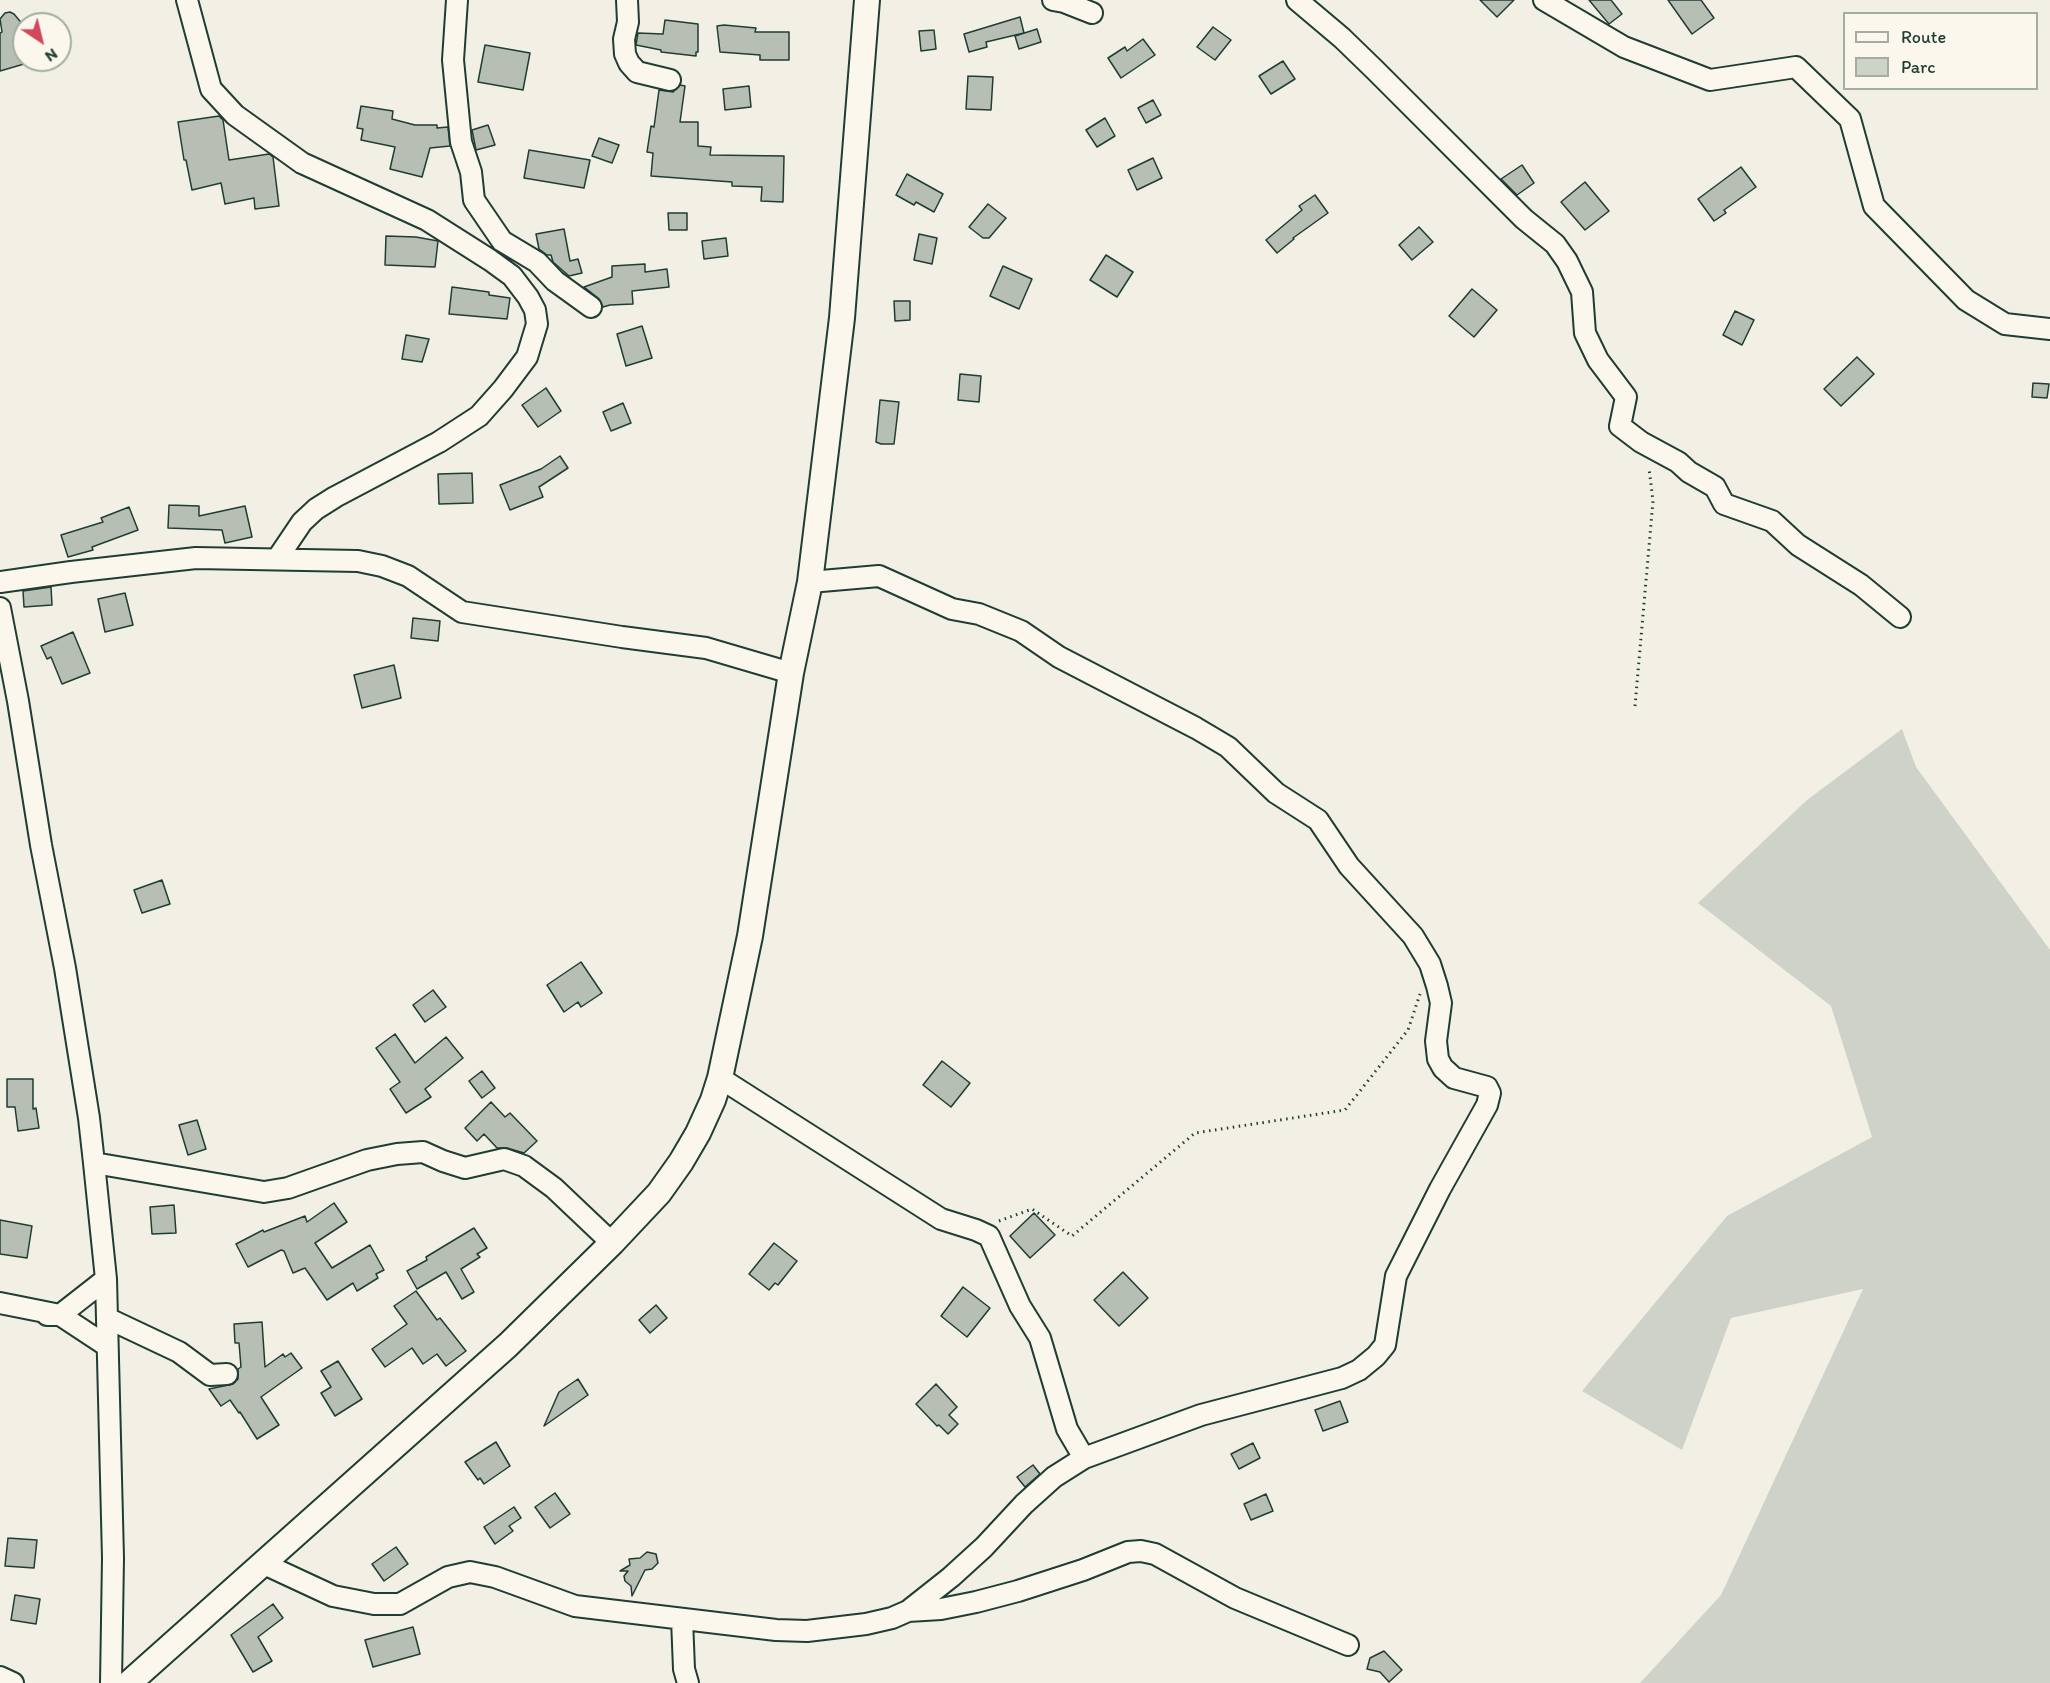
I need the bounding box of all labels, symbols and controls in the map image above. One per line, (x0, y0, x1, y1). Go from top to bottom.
north arrow (12, 12, 72, 72)
legend (1843, 12, 2038, 90)
text: Route (1901, 26, 1946, 48)
text: N (42, 45, 61, 66)
text: Parc (1901, 56, 1935, 78)

